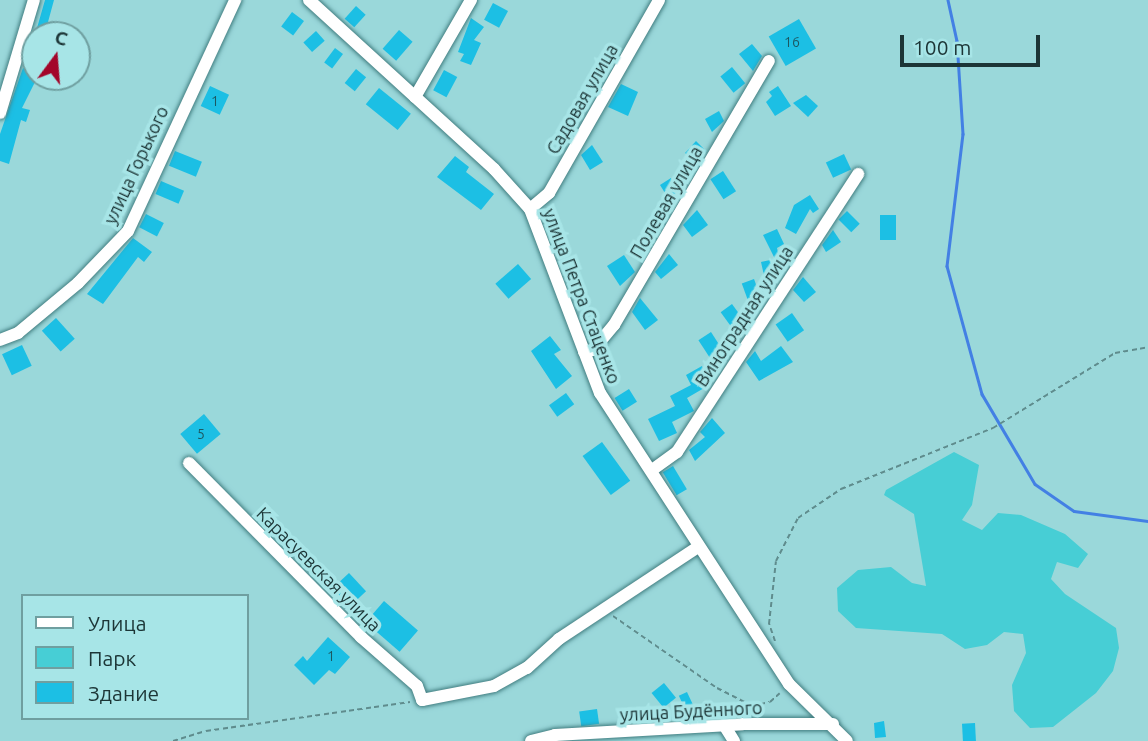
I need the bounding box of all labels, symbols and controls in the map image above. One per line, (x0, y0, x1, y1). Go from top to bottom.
north arrow (21, 21, 91, 91)
scale bar (903, 21, 1043, 65)
text: С (52, 25, 70, 50)
house number: 16 (784, 34, 800, 50)
text: 100 m (913, 35, 971, 59)
street label: Садовая улица (542, 40, 622, 158)
house number: 1 (211, 93, 219, 109)
street label: улица Горького (99, 102, 173, 228)
street label: Полевая улица (625, 142, 707, 262)
street label: улица Петра Стаценко (539, 205, 625, 387)
street label: Виноградная улица (690, 242, 798, 390)
house number: 5 (197, 426, 205, 442)
street label: Карасуевская улица (252, 502, 386, 636)
legend (21, 594, 248, 720)
text: Улица (88, 611, 146, 635)
text: Парк (88, 646, 136, 670)
house number: 1 (327, 648, 335, 664)
text: Здание (88, 681, 159, 705)
street label: улица Будённого (619, 696, 763, 726)

